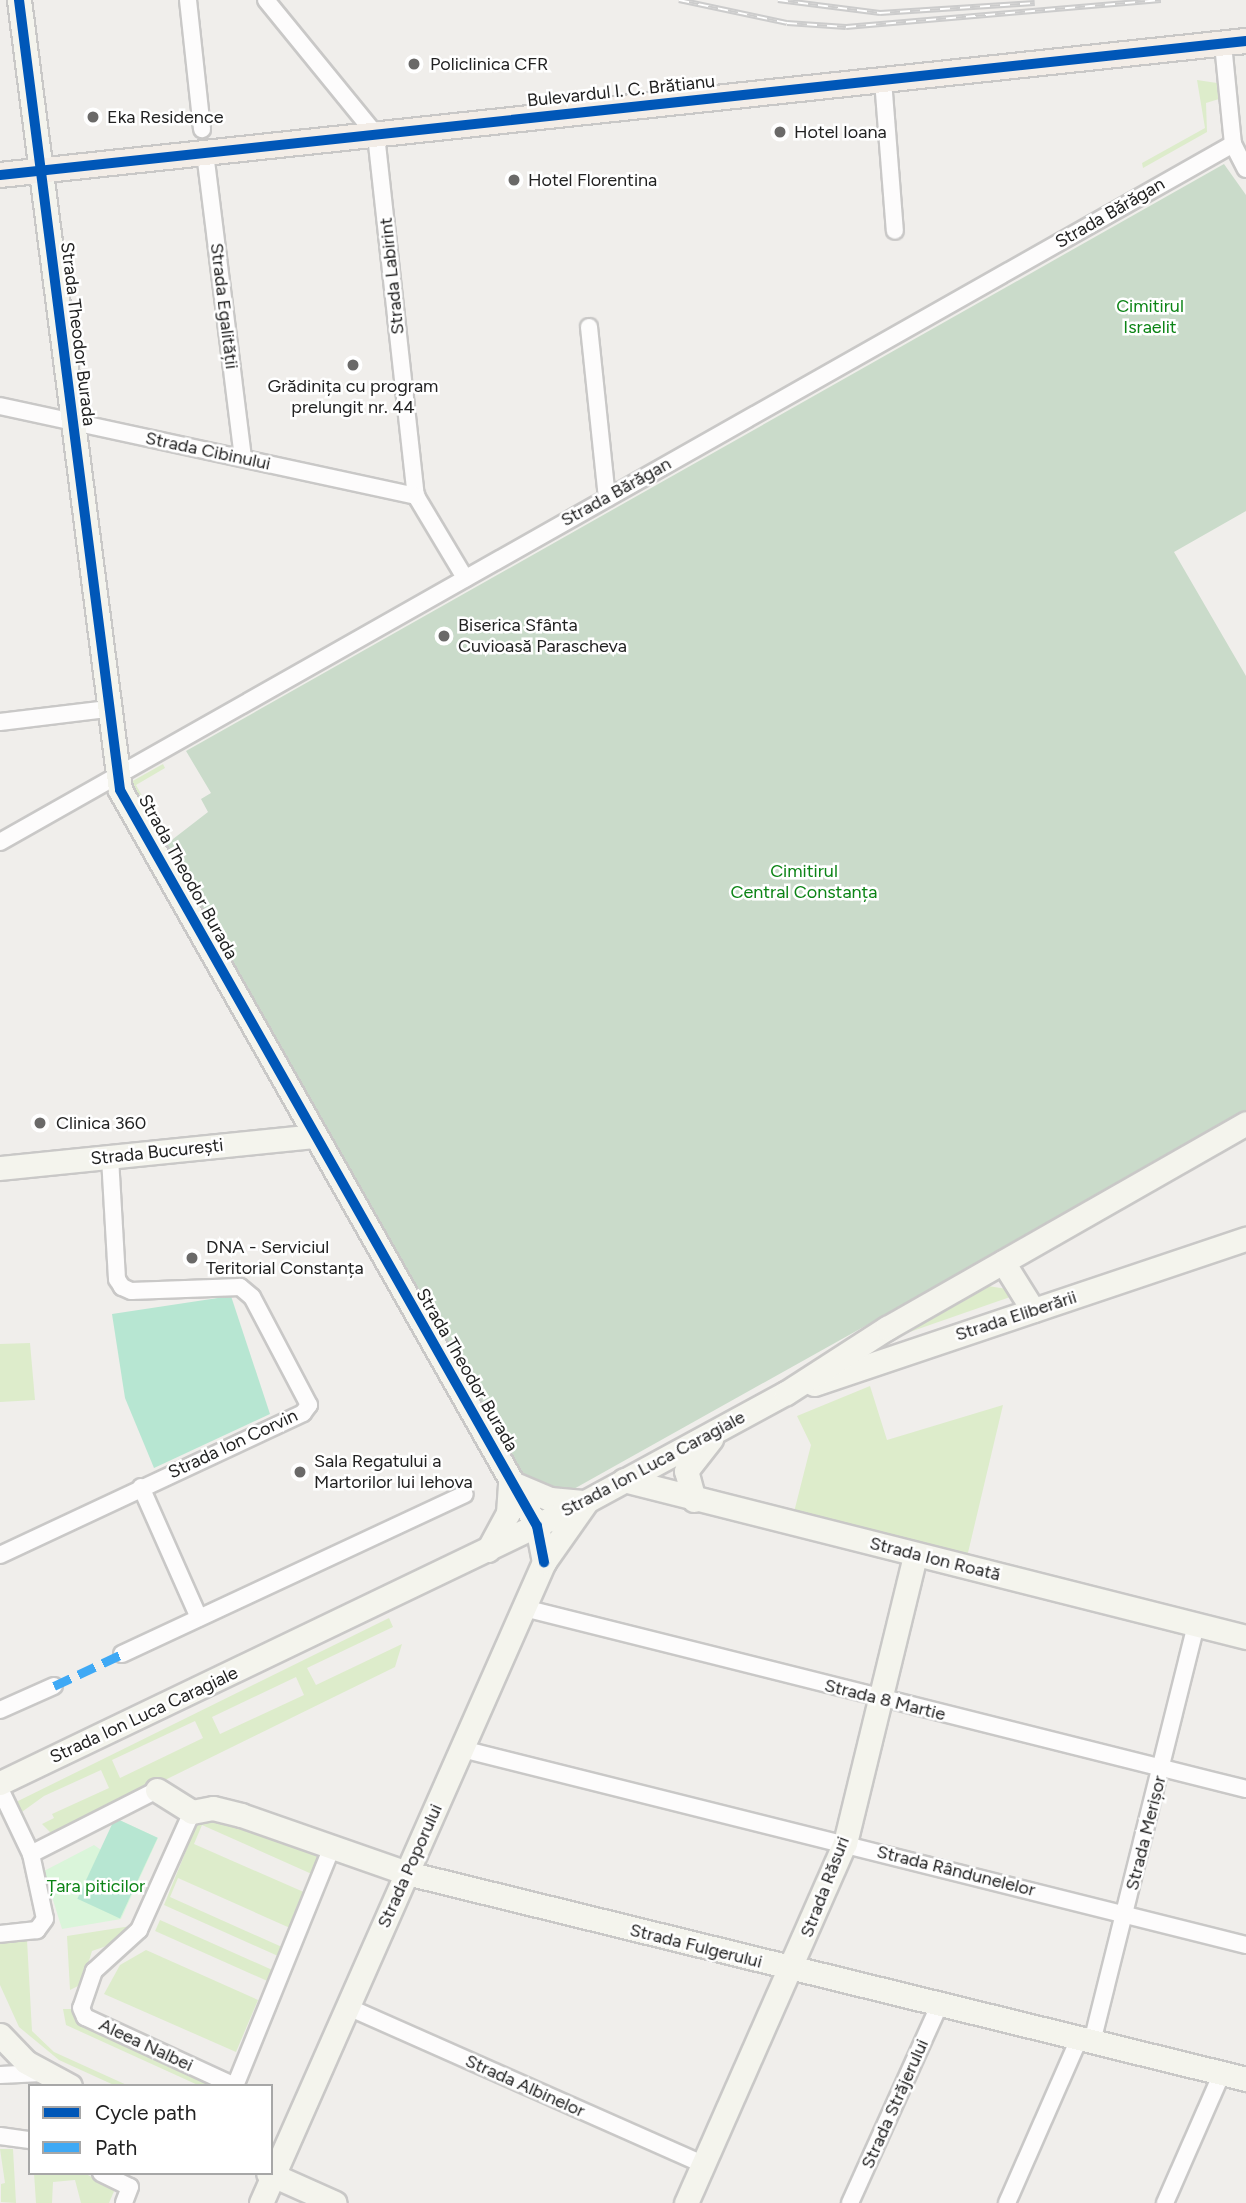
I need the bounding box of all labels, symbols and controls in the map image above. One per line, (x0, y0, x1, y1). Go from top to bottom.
place label: Policlinica CFR (430, 53, 548, 75)
marker: Policlinica CFR (404, 54, 424, 74)
street label: Bulevardul I. C. Brătianu (526, 70, 716, 112)
place label: Eka Residence (107, 106, 223, 128)
marker: Eka Residence (85, 109, 101, 125)
place label: Hotel Ioana (794, 121, 887, 143)
marker: Hotel Ioana (772, 124, 788, 140)
place label: Hotel Florentina (528, 169, 657, 191)
marker: Hotel Florentina (506, 172, 522, 188)
street label: Strada Bărăgan (1052, 173, 1168, 253)
street label: Strada Labirint (375, 216, 409, 336)
street label: Strada Theodor Burada (56, 241, 100, 427)
street label: Strada Egalității (206, 242, 242, 370)
park label: Cimitirul Israelit (1116, 296, 1184, 338)
marker: Grădinița cu program prelungit nr. 44 (345, 357, 361, 373)
place label: Grădinița cu program prelungit nr. 44 (268, 376, 438, 418)
street label: Strada Cibinului (143, 427, 273, 475)
street label: Strada Bărăgan (557, 453, 675, 531)
place label: Biserica Sfânta Cuvioasă Parascheva (458, 615, 627, 658)
marker: Biserica Sfânta Cuvioasă Parascheva (436, 628, 452, 644)
street label: Strada Theodor Burada (134, 791, 242, 963)
park label: Cimitirul Central Constanța (730, 861, 878, 903)
place label: Clinica 360 (56, 1112, 146, 1134)
marker: Clinica 360 (30, 1113, 50, 1133)
street label: Strada București (90, 1134, 224, 1170)
place label: DNA - Serviciul Teritorial Constanța (206, 1237, 364, 1280)
marker: DNA - Serviciul Teritorial Constanța (184, 1250, 200, 1266)
street label: Strada Theodor Burada (411, 1284, 523, 1456)
street label: Strada Eliberării (953, 1286, 1079, 1346)
street label: Strada Ion Corvin (165, 1405, 301, 1483)
street label: Strada Ion Luca Caragiale (557, 1406, 749, 1522)
place label: Sala Regatului a Martorilor lui Iehova (314, 1451, 473, 1494)
marker: Sala Regatului a Martorilor lui Iehova (292, 1464, 308, 1480)
street label: Strada Ion Roată (867, 1532, 1003, 1586)
street label: Strada Ion Luca Caragiale (47, 1662, 241, 1768)
street label: Strada 8 Martie (822, 1675, 948, 1725)
street label: Strada Merișor (1121, 1773, 1171, 1893)
street label: Strada Poporului (373, 1801, 447, 1931)
street label: Strada Răsuri (796, 1833, 854, 1941)
street label: Strada Rândunelelor (875, 1841, 1037, 1901)
park label: Țara piticilor (47, 1875, 145, 1897)
street label: Strada Fulgerului (628, 1919, 764, 1973)
street label: Aleea Nalbei (96, 2014, 196, 2076)
street label: Strada Străjerului (857, 2036, 933, 2172)
street label: Strada Albinelor (462, 2050, 588, 2122)
legend (28, 2084, 273, 2175)
text: Cycle path (95, 2100, 196, 2125)
text: Path (95, 2135, 137, 2160)

